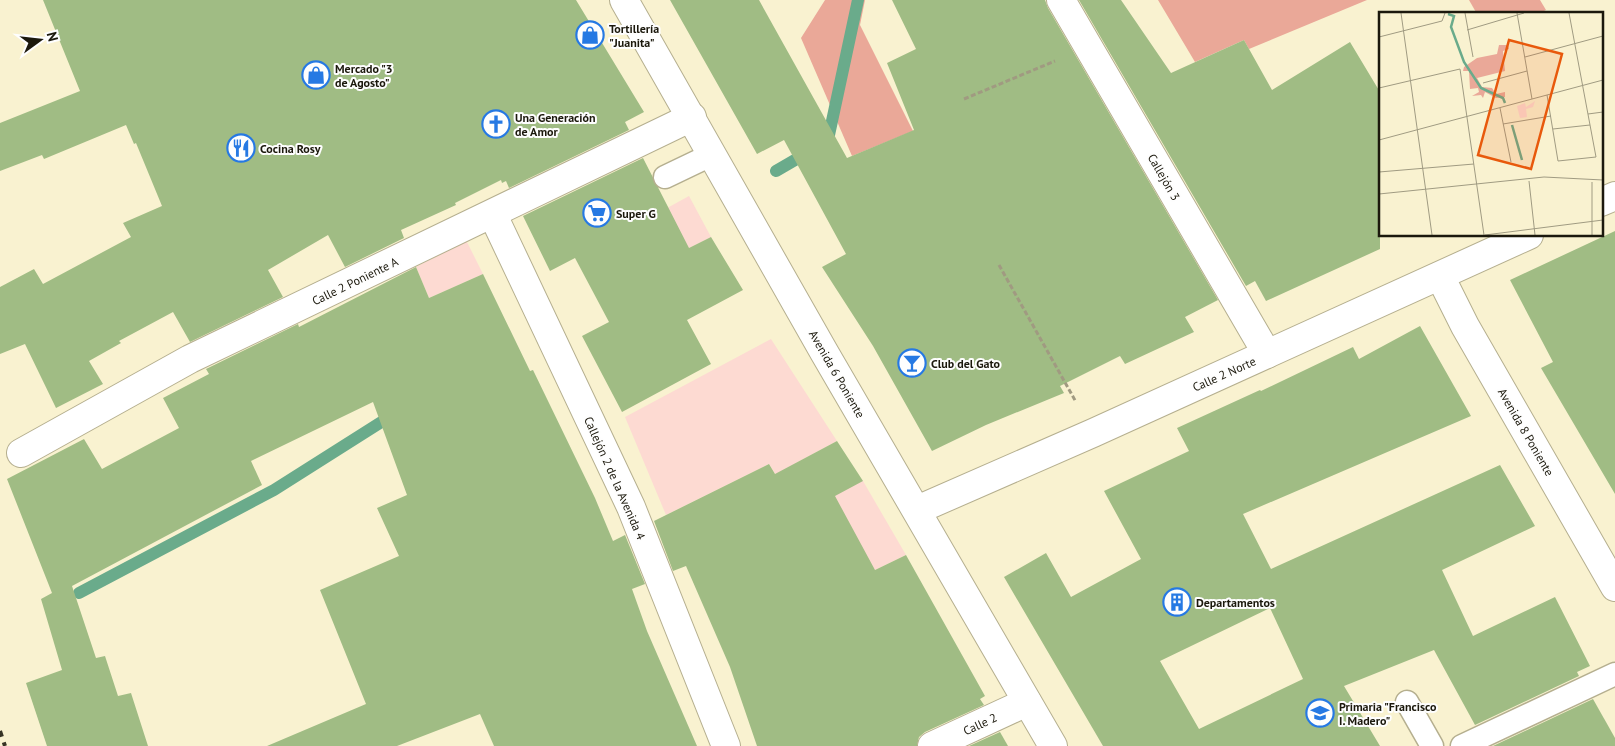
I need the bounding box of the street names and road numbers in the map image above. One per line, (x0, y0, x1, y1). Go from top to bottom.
street label: Callejón 3 (1145, 151, 1183, 203)
street label: Calle 2 Poniente A (310, 254, 400, 308)
street label: Avenida 6 Poniente (806, 328, 868, 420)
street label: Calle 2 Norte (1190, 353, 1258, 395)
street label: Avenida 8 Poniente (1495, 386, 1557, 478)
street label: Callejón 2 de la Avenida 4 (581, 414, 649, 542)
street label: Calle 2 (961, 710, 999, 738)

